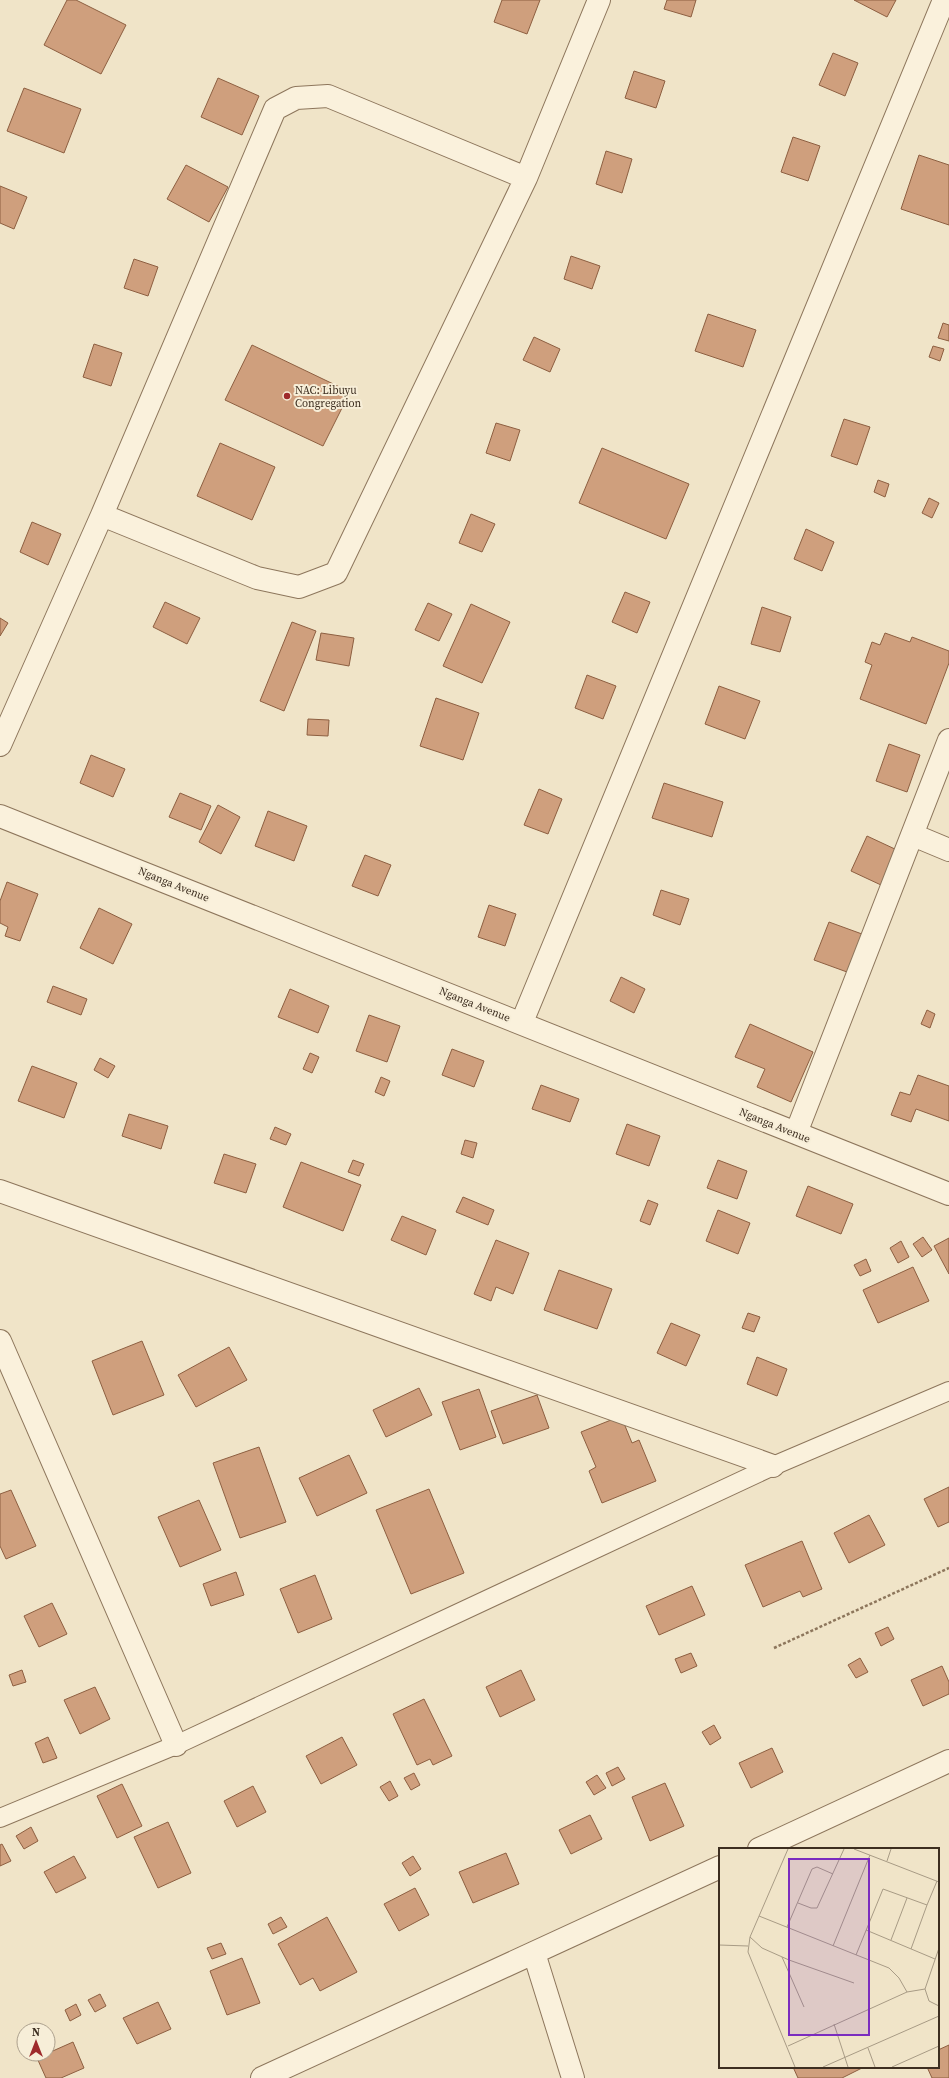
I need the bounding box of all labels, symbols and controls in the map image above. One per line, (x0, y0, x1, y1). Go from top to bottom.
place label: NAC: Libuyu Congregation (295, 383, 361, 411)
marker: NAC: Libuyu Congregation (282, 391, 292, 401)
street label: Nganga Avenue (136, 863, 212, 906)
street label: Nganga Avenue (437, 983, 513, 1026)
street label: Nganga Avenue (737, 1104, 813, 1147)
inset map (719, 1848, 939, 2068)
north arrow (16, 2022, 56, 2062)
text: N (32, 2025, 40, 2040)

